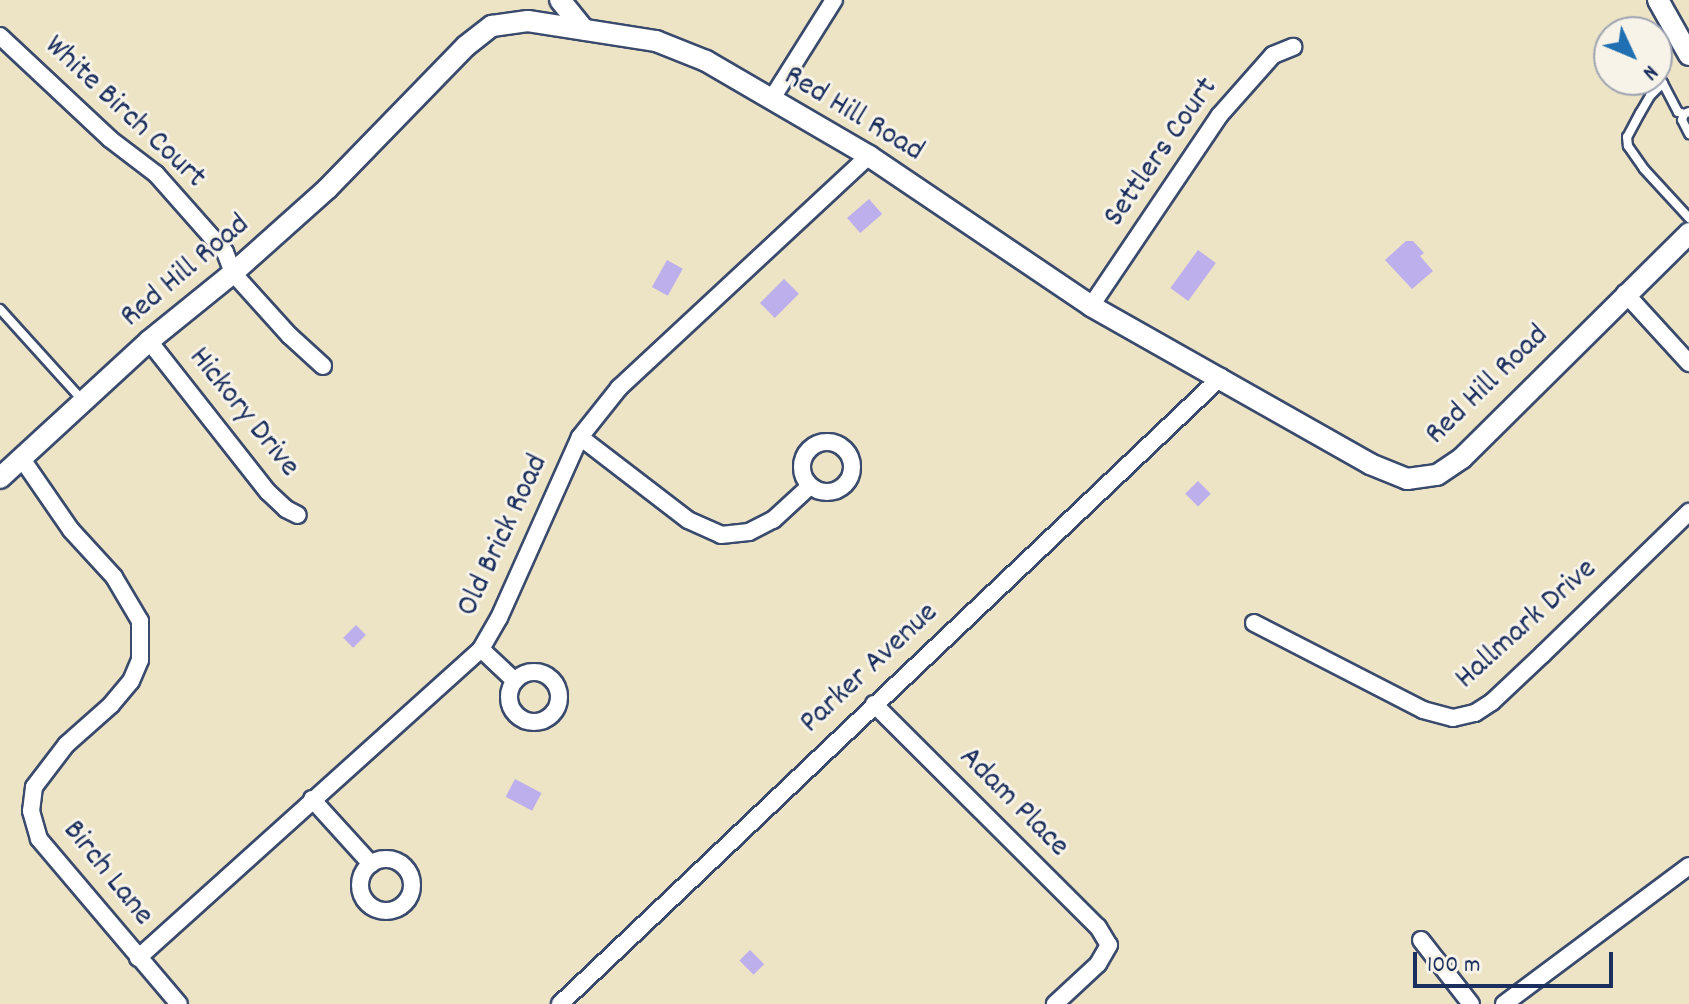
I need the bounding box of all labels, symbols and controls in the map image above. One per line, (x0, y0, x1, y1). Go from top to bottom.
north arrow (1593, 16, 1673, 96)
street label: White Birch Court (35, 28, 213, 198)
text: N (1634, 57, 1664, 86)
street label: Red Hill Road (776, 58, 930, 172)
street label: Settlers Court (1096, 71, 1228, 235)
street label: Red Hill Road (114, 207, 258, 337)
street label: Red Hill Road (1418, 318, 1558, 454)
street label: Hickory Drive (179, 340, 307, 486)
street label: Old Brick Road (450, 449, 558, 623)
street label: Hallmark Drive (1448, 551, 1606, 699)
street label: Parker Avenue (793, 595, 947, 743)
street label: Adam Place (950, 740, 1076, 866)
street label: Birch Lane (53, 813, 161, 935)
scale bar (1417, 936, 1617, 986)
text: 100 m (1427, 949, 1480, 983)

